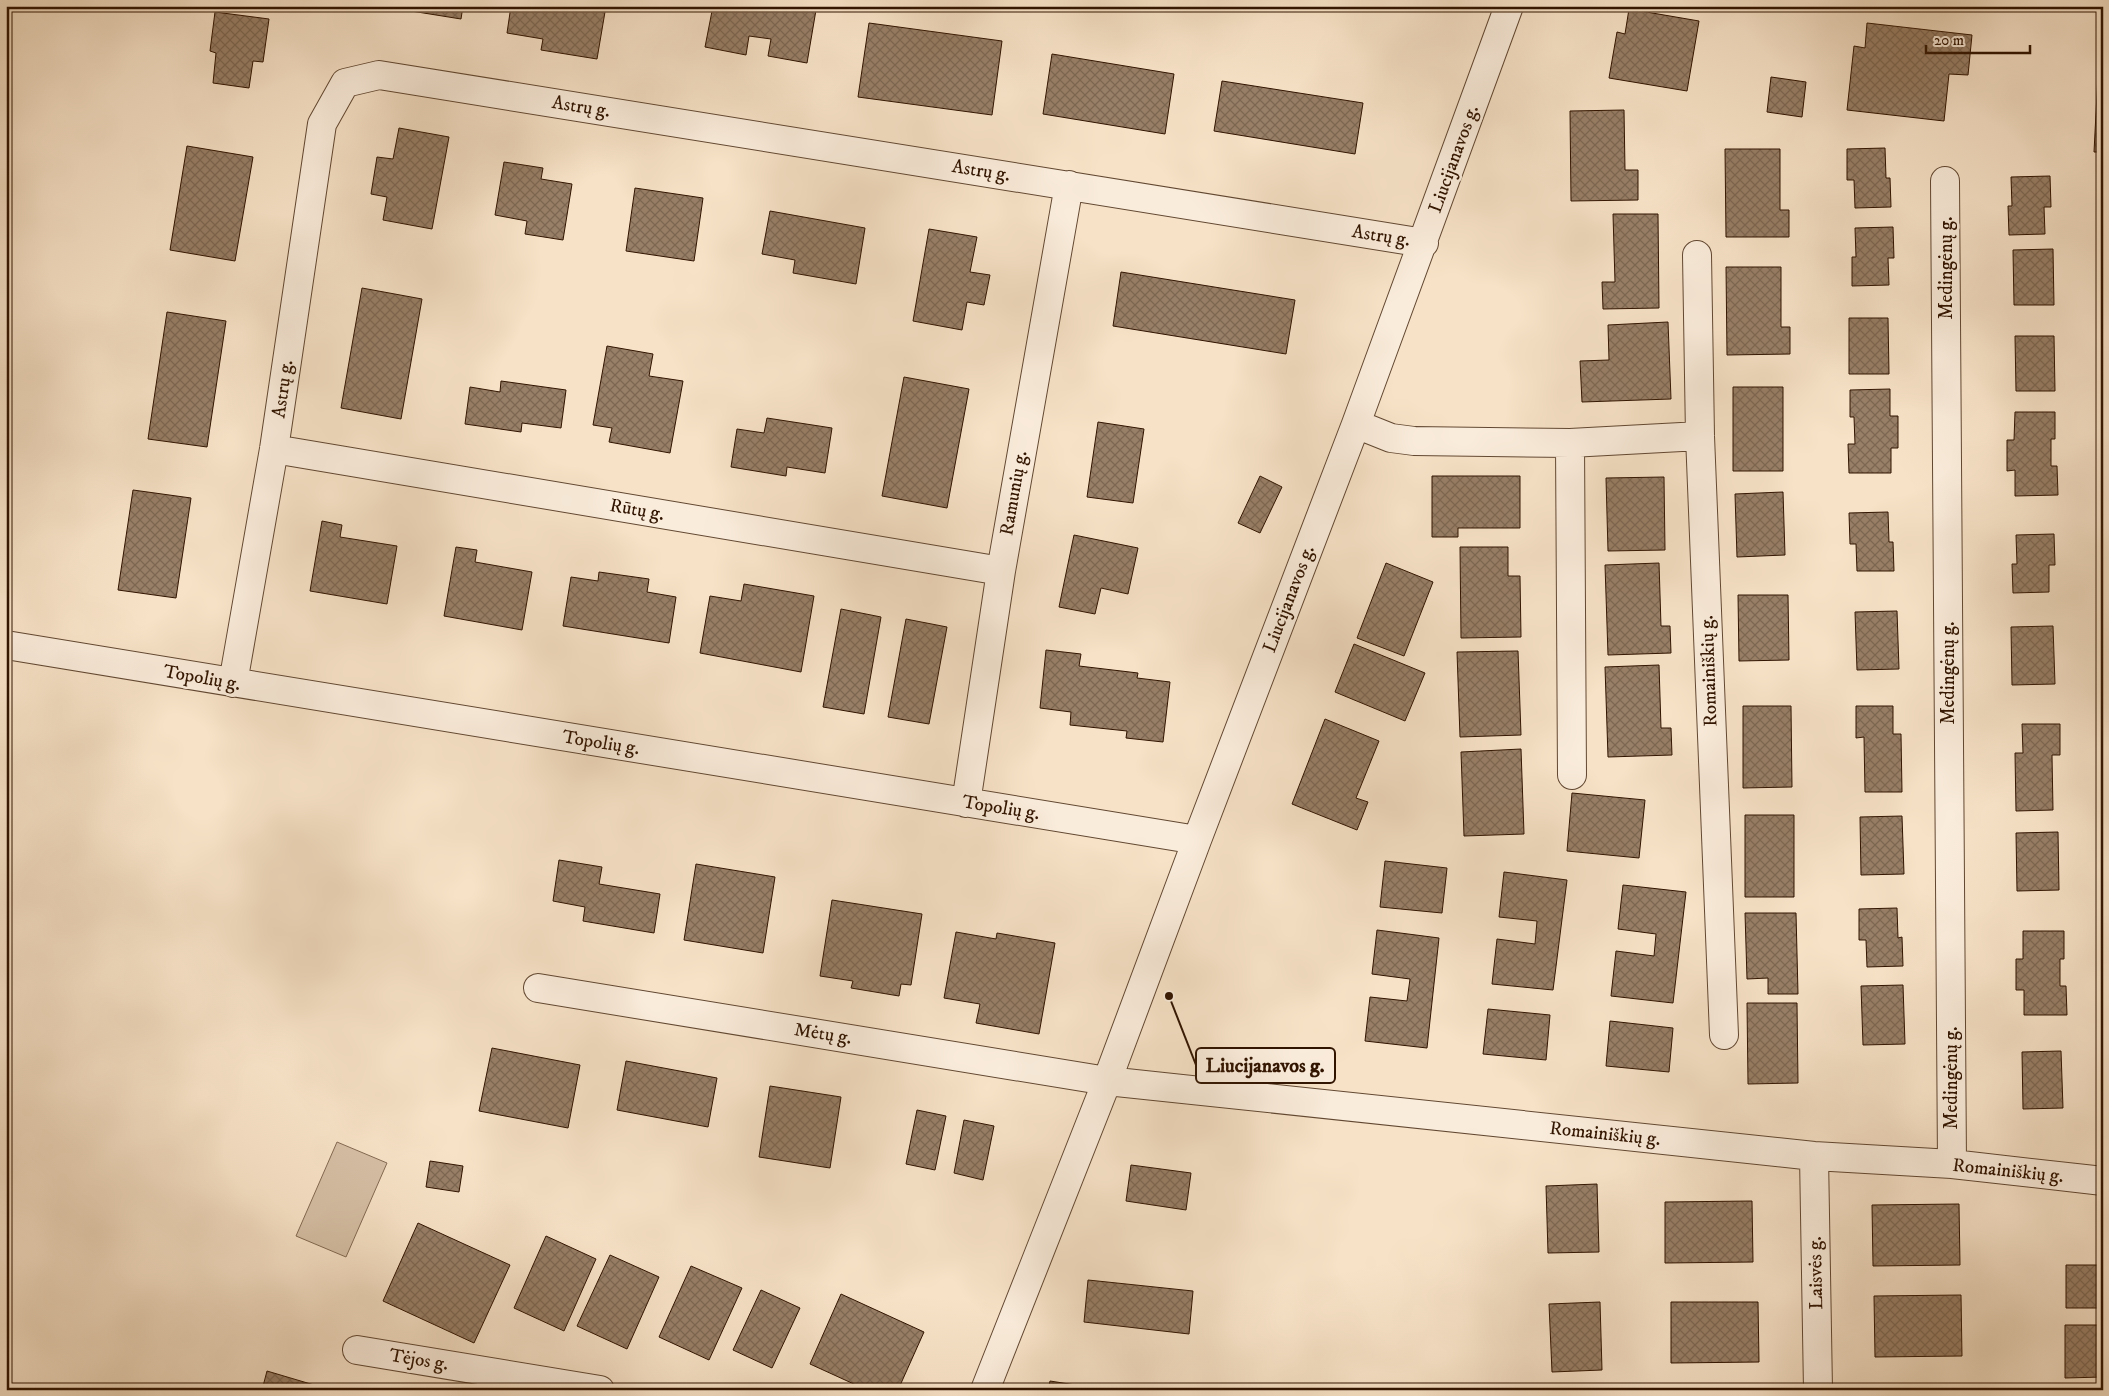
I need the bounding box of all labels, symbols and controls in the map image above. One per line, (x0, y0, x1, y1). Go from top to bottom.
scale bar (1926, 22, 2030, 54)
text: 20 m (1934, 31, 1964, 50)
street label: Astrų g. (550, 91, 612, 123)
street label: Liucijanavos g. (1424, 102, 1484, 216)
street label: Astrų g. (950, 155, 1012, 187)
street label: Medingėnų g. (1935, 216, 1958, 320)
street label: Astrų g. (1350, 220, 1412, 252)
street label: Astrų g. (268, 358, 298, 420)
street label: Ramunių g. (995, 449, 1033, 537)
street label: Rūtų g. (608, 494, 666, 526)
street label: Liucijanavos g. (1258, 542, 1320, 656)
street label: Romainiškių g. (1696, 615, 1722, 727)
street label: Medingėnų g. (1937, 621, 1960, 725)
street label: Topolių g. (162, 660, 242, 696)
street label: Topolių g. (561, 726, 641, 760)
street label: Topolių g. (961, 791, 1041, 825)
street label: Mėtų g. (793, 1018, 853, 1050)
street label: Medingėnų g. (1940, 1026, 1963, 1130)
callout: Liucijanavos g. (1196, 1048, 1335, 1083)
text: Liucijanavos g. (1205, 1054, 1325, 1079)
street label: Romainiškių g. (1548, 1117, 1662, 1151)
street label: Romainiškių g. (1951, 1154, 2065, 1188)
street label: Laisvės g. (1804, 1236, 1828, 1310)
street label: Tėjos g. (388, 1344, 450, 1376)

